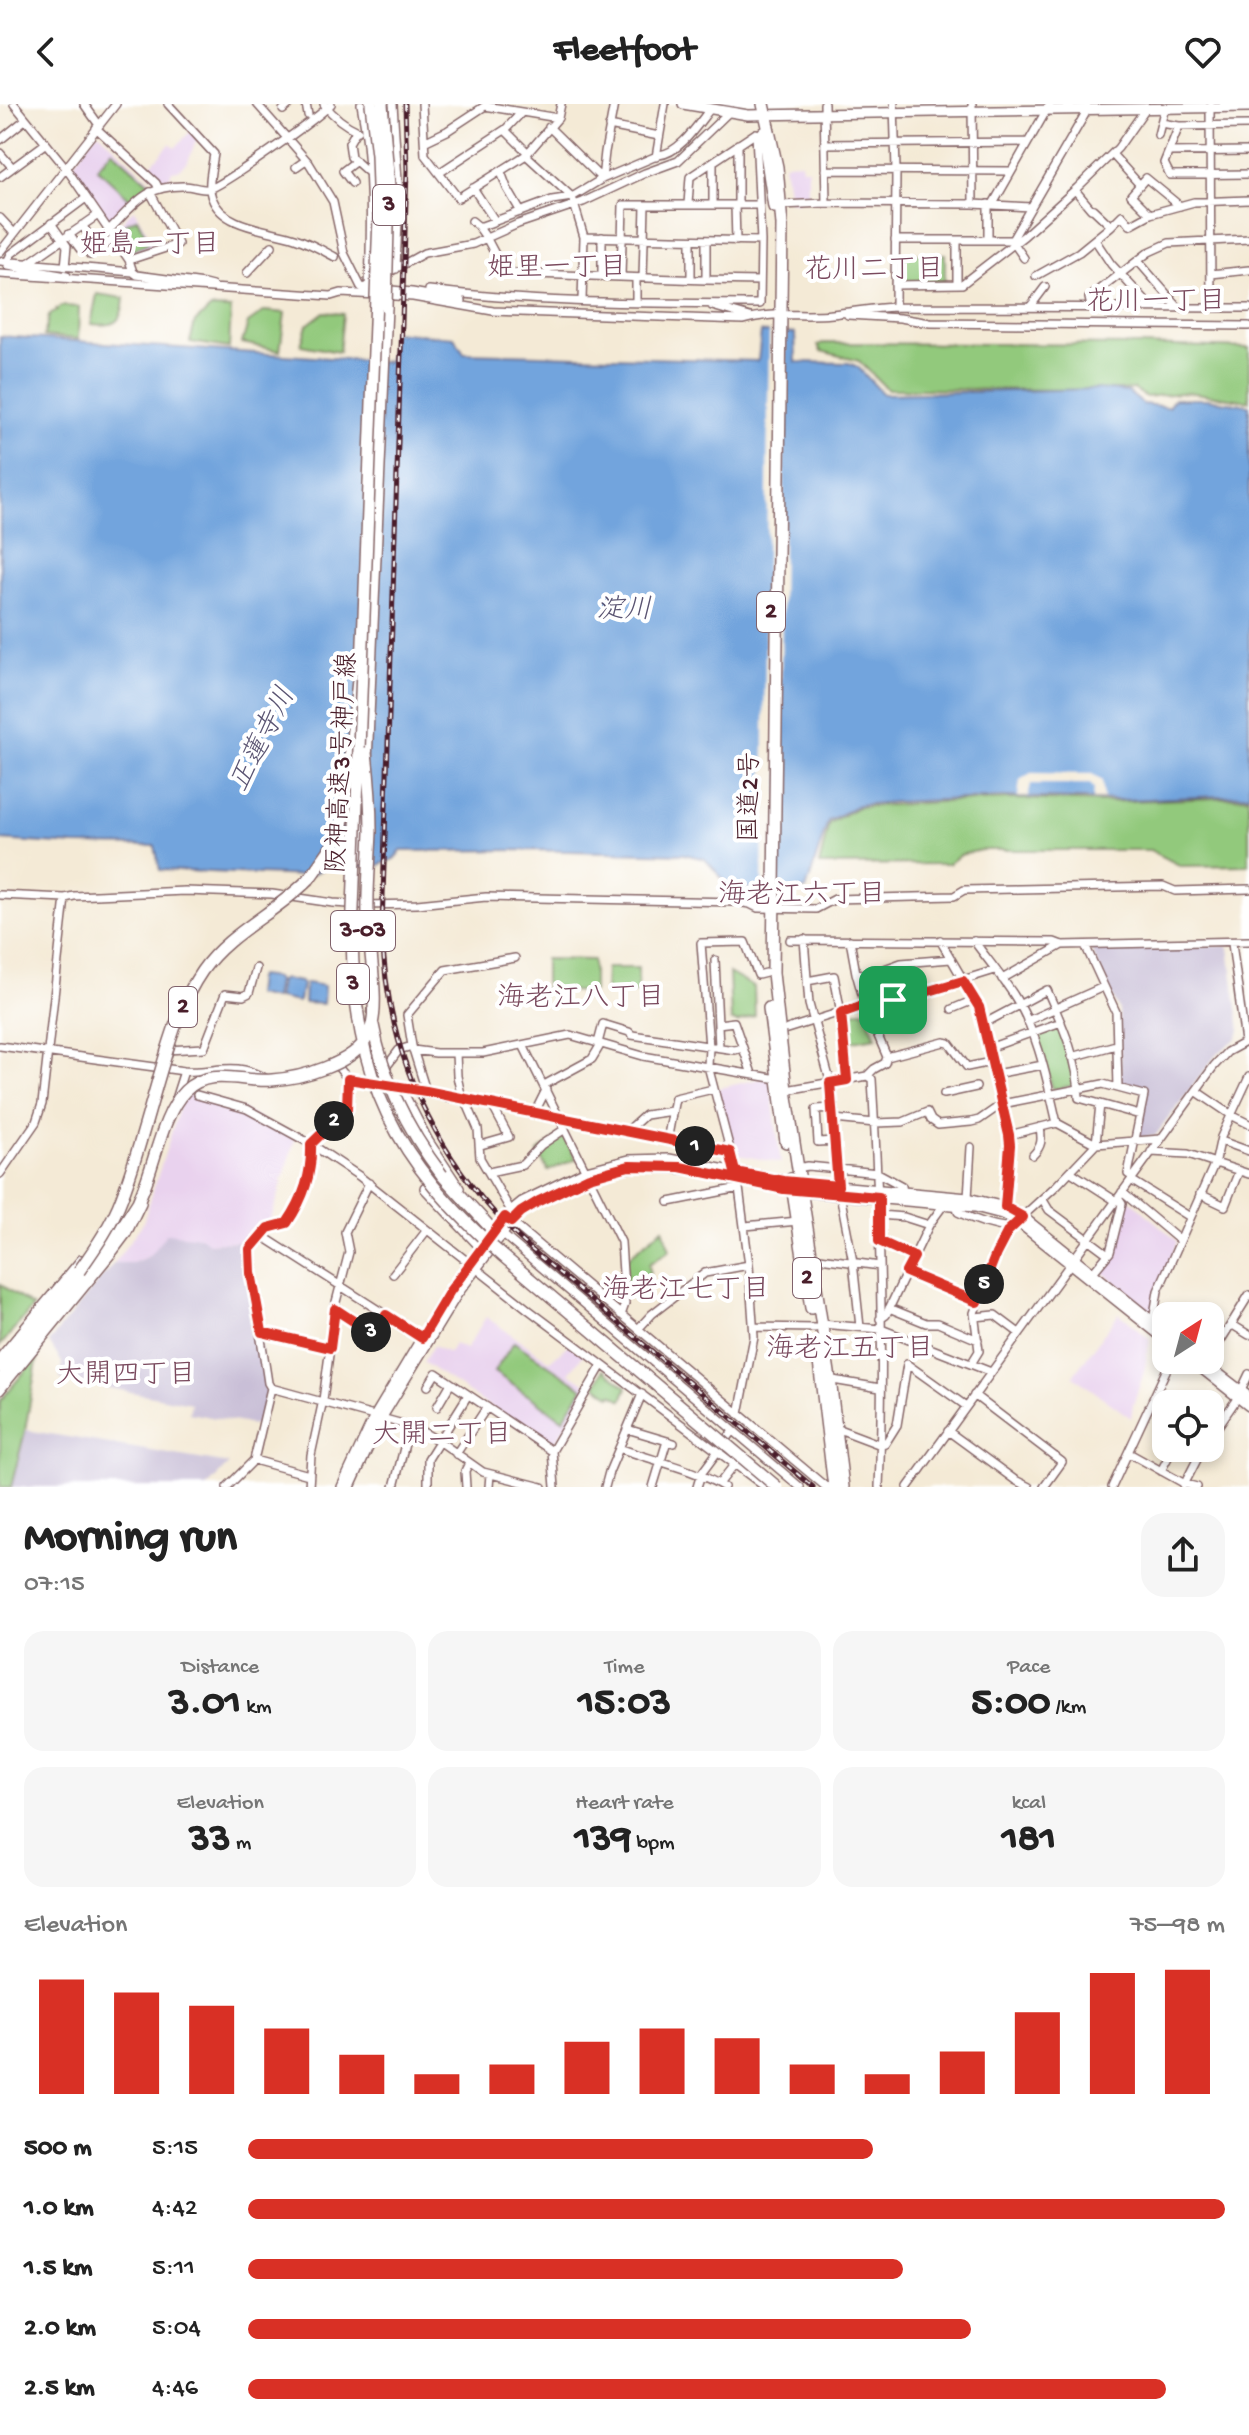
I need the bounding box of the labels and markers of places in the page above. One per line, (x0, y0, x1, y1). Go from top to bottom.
pin (859, 966, 927, 1034)
pin: 2 (314, 1101, 354, 1141)
pin: 1 (675, 1126, 715, 1166)
pin: 5 (964, 1264, 1004, 1304)
pin: 3 (351, 1312, 391, 1352)

